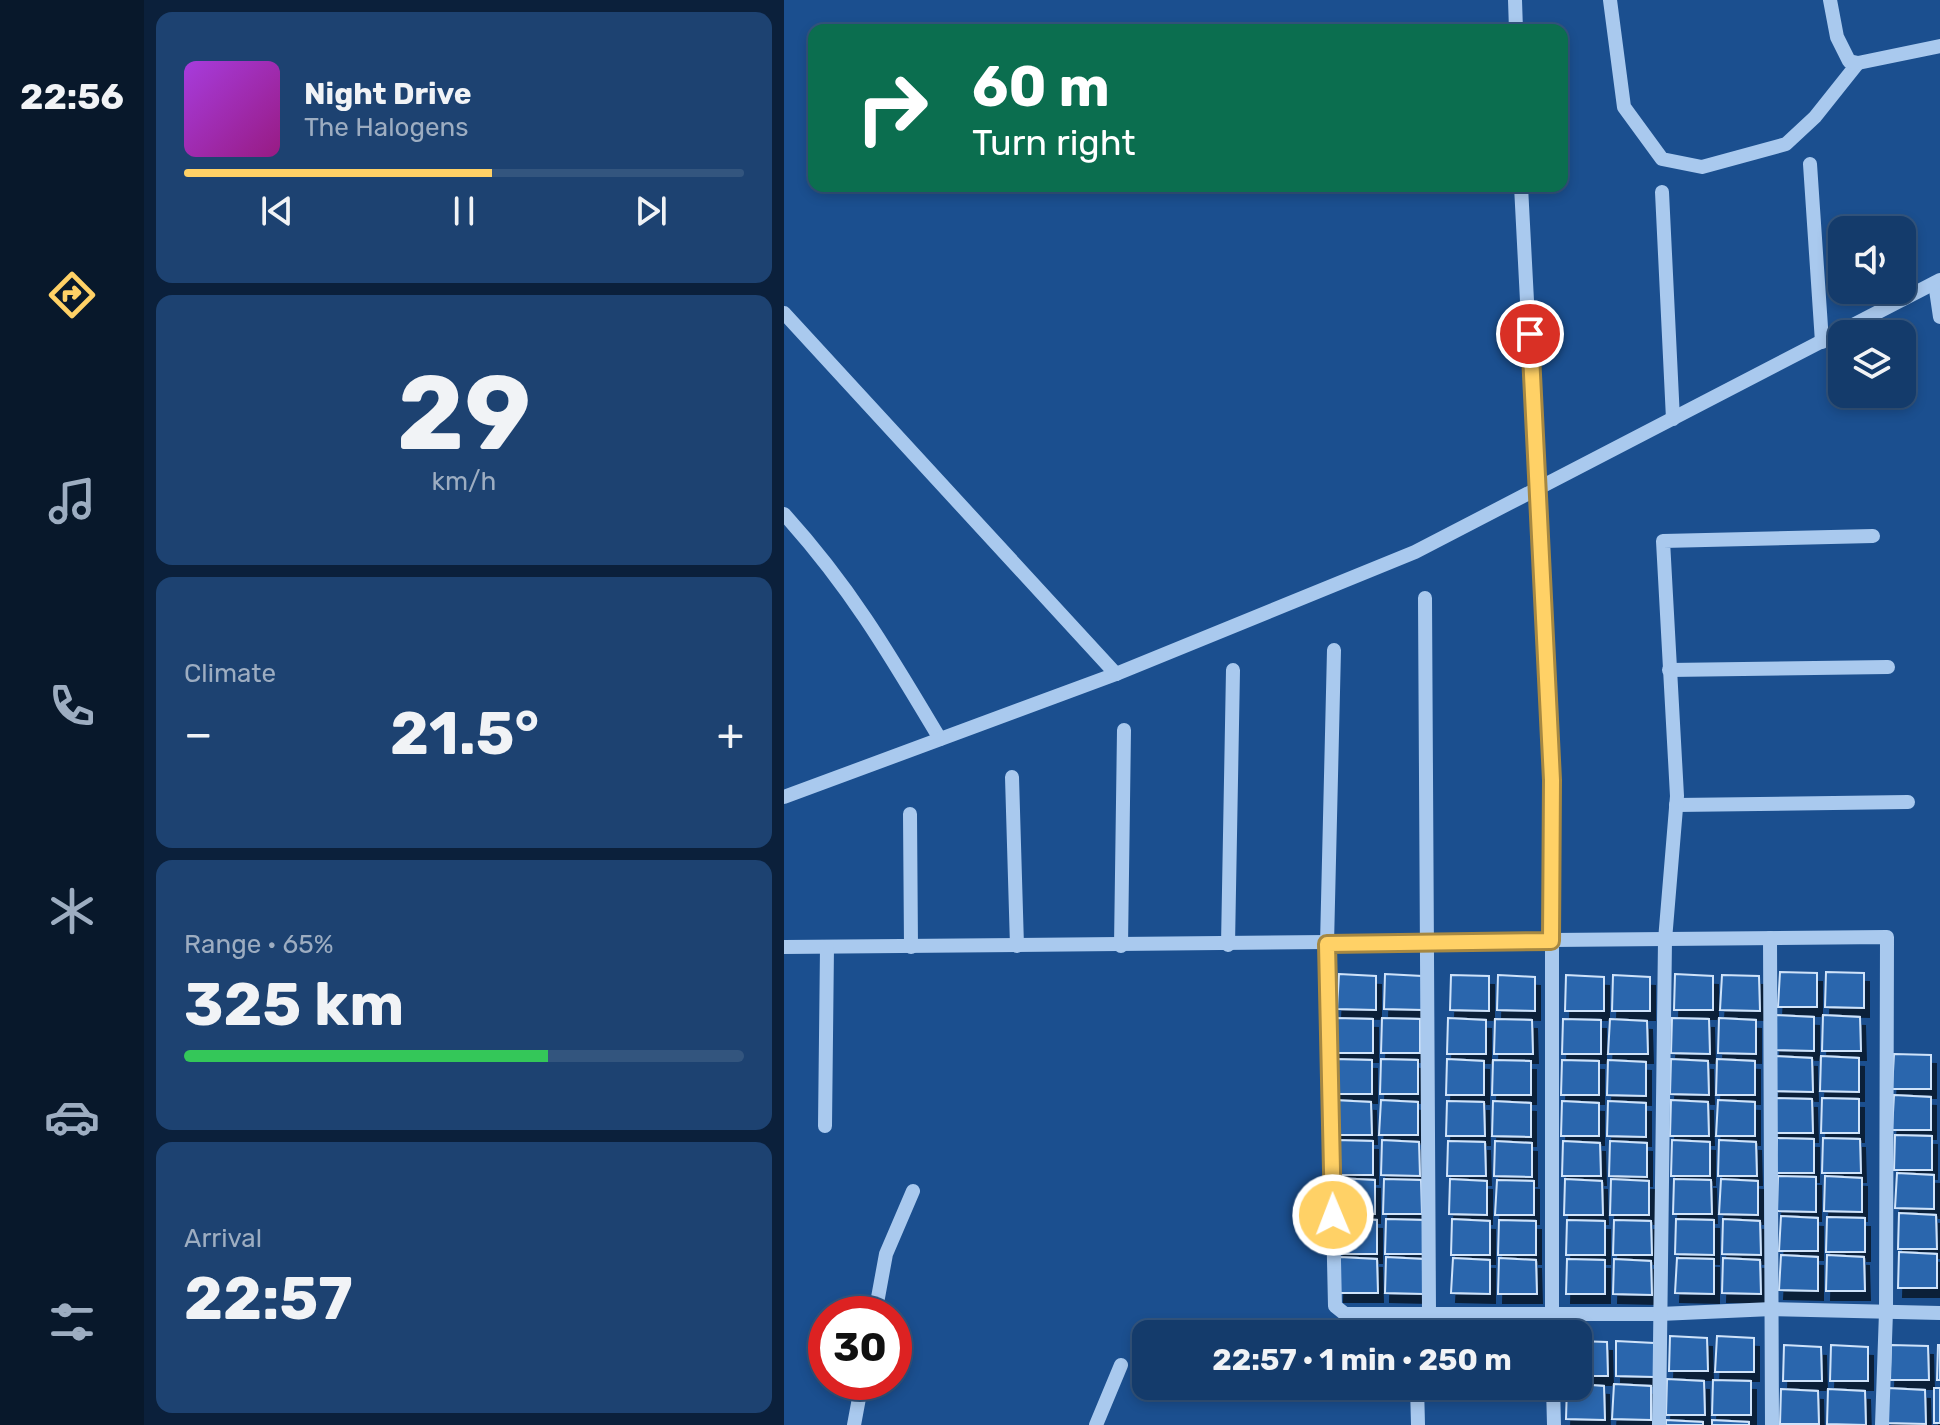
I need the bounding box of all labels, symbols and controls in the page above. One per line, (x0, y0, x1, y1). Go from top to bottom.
text: 60 m (972, 54, 1110, 120)
icon: right (840, 56, 944, 160)
text: 22:56 (20, 75, 124, 118)
text: Night Drive (304, 76, 472, 112)
text: The Halogens (304, 112, 469, 143)
text: Turn right (972, 121, 1136, 164)
icon: previous (255, 189, 299, 233)
icon: pause (442, 189, 486, 233)
icon: next (629, 189, 673, 233)
map controls (1828, 216, 1916, 408)
button: sound (1828, 216, 1916, 304)
icon: directions (44, 267, 100, 323)
pin (1496, 300, 1564, 368)
icon: arrive (1508, 312, 1552, 356)
button: layers (1828, 320, 1916, 408)
text: 29 (397, 352, 531, 475)
text: km/h (432, 466, 496, 497)
icon: music (44, 473, 100, 529)
text: Climate (184, 658, 276, 689)
icon: phone (44, 678, 100, 734)
text: 21.5° (390, 698, 539, 769)
text: − (184, 708, 213, 760)
text: + (717, 708, 744, 760)
icon: climate (44, 883, 100, 939)
text: Range · 65% (184, 929, 333, 960)
text: 325 km (184, 969, 404, 1040)
icon: car (44, 1089, 100, 1145)
position arrow (1291, 1173, 1375, 1257)
text: Arrival (184, 1223, 262, 1254)
text: 22:57 (184, 1263, 353, 1334)
icon: filters (44, 1294, 100, 1350)
speed limit sign: 30 (808, 1296, 912, 1400)
text: 22:57 · 1 min · 250 m (1212, 1342, 1512, 1378)

